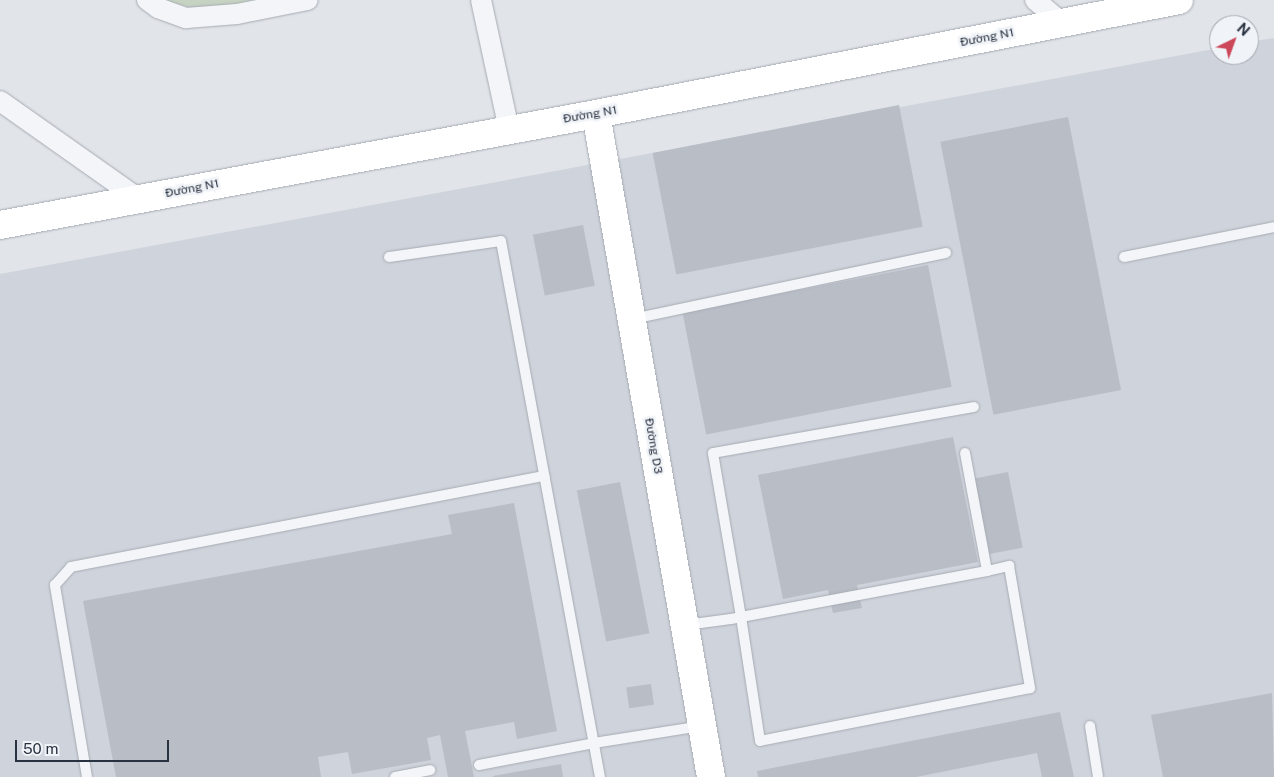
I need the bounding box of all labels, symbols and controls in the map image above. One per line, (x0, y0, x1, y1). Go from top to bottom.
north arrow (1209, 15, 1259, 65)
text: N (1234, 20, 1253, 39)
street label: Đường N1 (959, 26, 1015, 50)
street label: Đường N1 (562, 103, 618, 127)
street label: Đường N1 (164, 177, 220, 201)
street label: Đường D3 (641, 417, 665, 475)
scale bar (18, 730, 171, 762)
text: 50 m (23, 740, 58, 757)

